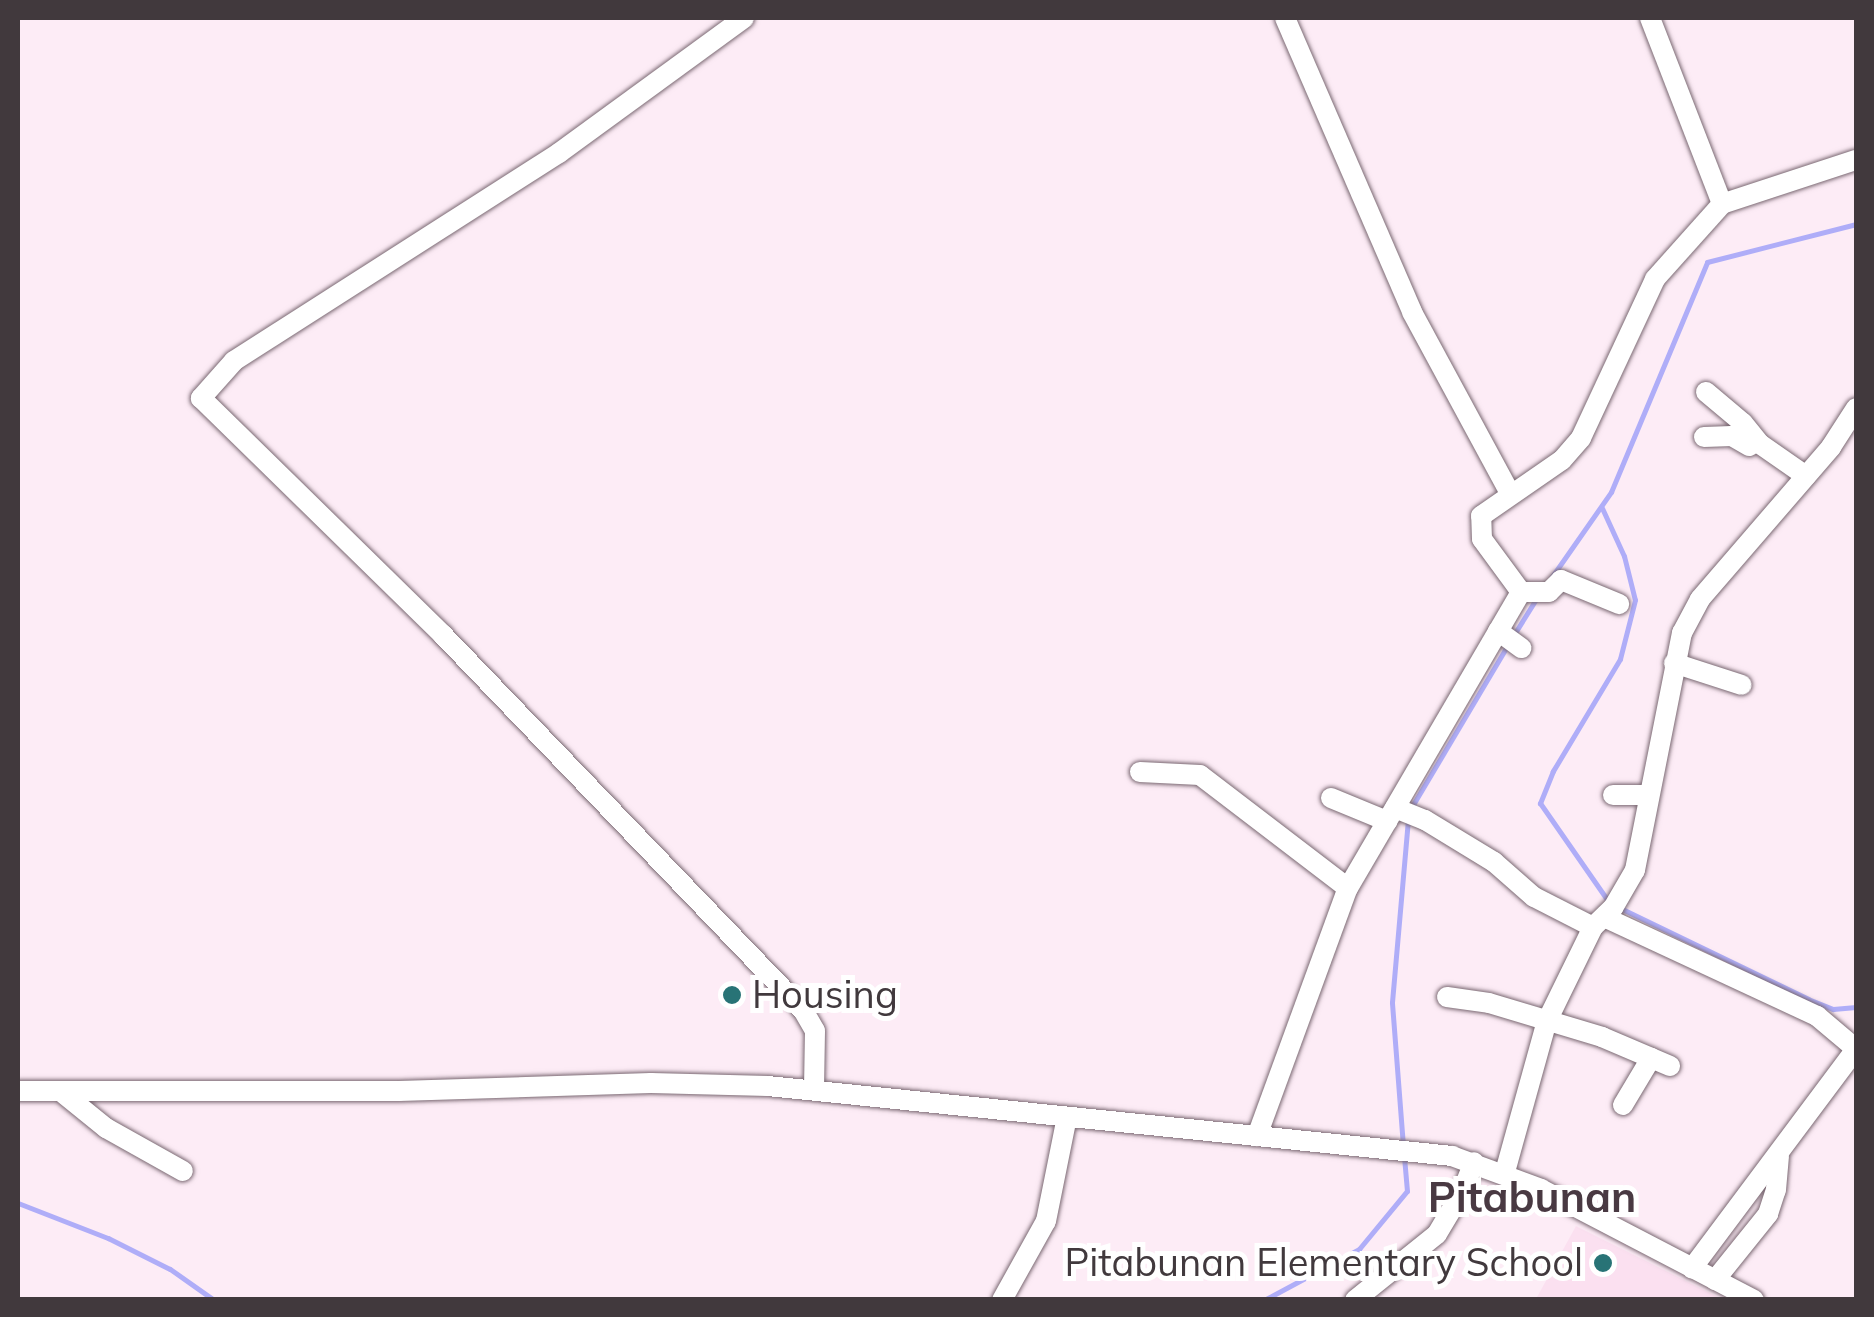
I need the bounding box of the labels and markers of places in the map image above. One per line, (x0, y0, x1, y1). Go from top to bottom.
place label: Housing (752, 972, 898, 1018)
marker: Housing (721, 984, 743, 1006)
place label: Pitabunan Elementary School (1064, 1240, 1583, 1286)
marker: Pitabunan Elementary School (1592, 1252, 1614, 1274)

